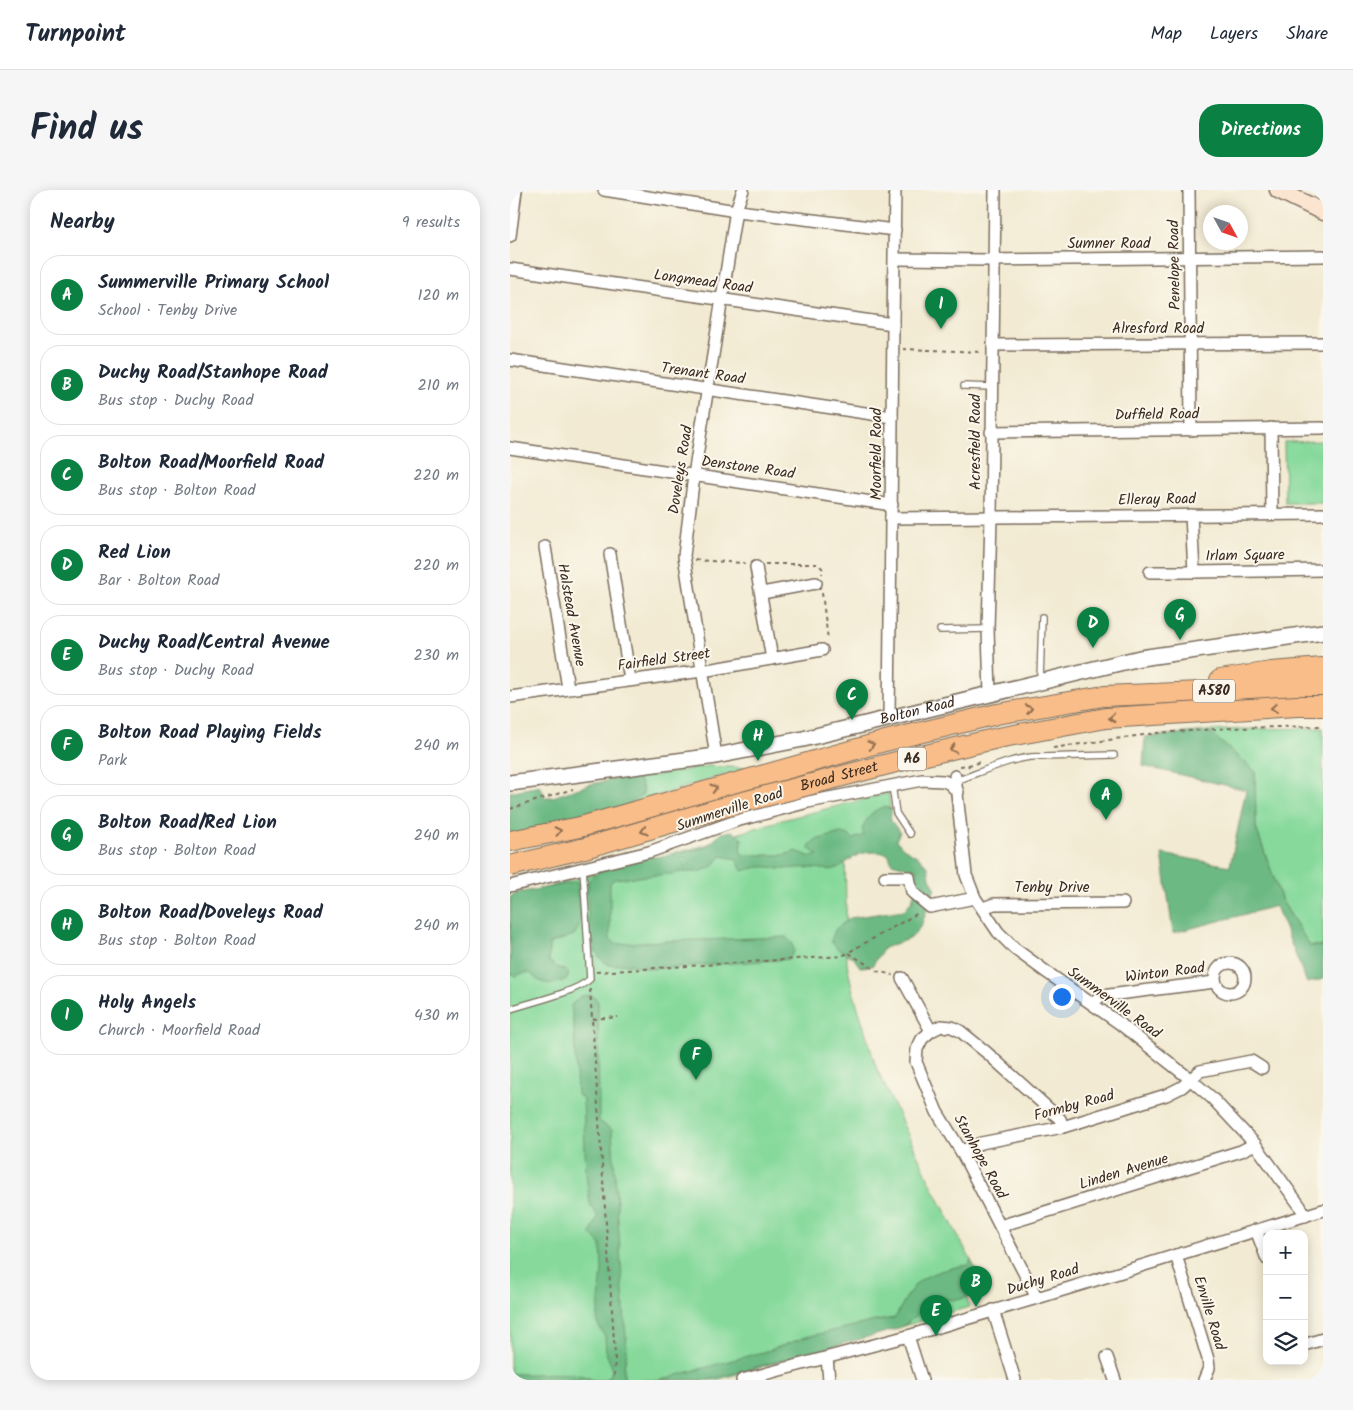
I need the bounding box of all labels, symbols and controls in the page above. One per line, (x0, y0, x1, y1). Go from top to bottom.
text: Turnpoint (25, 15, 126, 54)
text: Map (1151, 20, 1182, 49)
text: Layers (1210, 20, 1258, 49)
text: Share (1286, 20, 1328, 49)
text: Find us (30, 102, 143, 158)
button: Directions (1199, 104, 1323, 157)
north arrow (1203, 205, 1248, 250)
text: Nearby (50, 206, 115, 239)
text: 9 results (402, 210, 460, 235)
street label: Penelope Road (1162, 219, 1188, 310)
street label: Sumner Road (1068, 232, 1151, 256)
street label: Longmead Road (652, 263, 754, 301)
text: Summerville Primary School (98, 268, 329, 298)
text: A (62, 283, 72, 308)
text: 120 m (418, 283, 459, 308)
pin: I (925, 288, 957, 329)
text: School · Tenby Drive (98, 298, 237, 323)
street label: Alresford Road (1112, 317, 1204, 341)
street label: Trenant Road (659, 356, 747, 392)
text: Duchy Road/Stanhope Road (98, 358, 328, 388)
text: B (62, 373, 72, 398)
text: 210 m (418, 373, 459, 398)
text: Bus stop · Duchy Road (98, 388, 253, 413)
street label: Acresfield Road (964, 394, 988, 490)
street label: Duffield Road (1115, 402, 1200, 428)
street label: Moorfield Road (865, 407, 889, 500)
street label: Doveleys Road (662, 423, 700, 516)
text: Bolton Road/Moorfield Road (98, 448, 324, 478)
street label: Denstone Road (700, 450, 797, 487)
text: C (62, 463, 72, 488)
text: 220 m (413, 463, 459, 488)
text: Bus stop · Bolton Road (98, 478, 255, 503)
street label: Elleray Road (1118, 487, 1197, 513)
text: Red Lion (98, 538, 171, 568)
street label: Irlam Square (1205, 543, 1285, 569)
text: D (62, 553, 72, 578)
text: 220 m (413, 553, 459, 578)
street label: Halstead Avenue (550, 562, 592, 669)
text: Bar · Bolton Road (98, 568, 219, 593)
pin: G (1164, 599, 1196, 640)
pin: D (1077, 607, 1109, 648)
text: Duchy Road/Central Avenue (98, 628, 330, 658)
street label: Fairfield Street (616, 642, 712, 678)
text: E (63, 643, 71, 668)
text: 230 m (413, 643, 459, 668)
text: Bus stop · Duchy Road (98, 658, 253, 683)
pin: C (836, 679, 868, 720)
road number: A580 (1193, 680, 1235, 702)
street label: Bolton Road (877, 691, 958, 732)
one-way arrow (1270, 702, 1278, 713)
one-way arrow (1025, 704, 1034, 714)
one-way arrow (1108, 712, 1116, 723)
text: Bolton Road Playing Fields (98, 718, 322, 748)
pin: H (742, 720, 774, 761)
text: F (63, 733, 71, 758)
text: 240 m (414, 733, 459, 758)
one-way arrow (866, 740, 874, 750)
one-way arrow (948, 743, 957, 754)
text: Park (98, 748, 127, 773)
road number: A6 (898, 748, 926, 770)
street label: Broad Street (797, 755, 881, 799)
pin: A (1090, 779, 1122, 820)
street label: Summerville Road (674, 781, 787, 839)
one-way arrow (710, 784, 718, 794)
text: Bolton Road/Red Lion (98, 808, 277, 838)
text: G (62, 823, 72, 848)
text: 240 m (414, 823, 459, 848)
one-way arrow (553, 826, 562, 837)
one-way arrow (640, 826, 648, 836)
text: Bus stop · Bolton Road (98, 838, 255, 863)
street label: Tenby Drive (1015, 876, 1090, 900)
text: Bolton Road/Doveleys Road (98, 898, 323, 928)
text: H (62, 913, 72, 938)
text: 240 m (414, 913, 459, 938)
text: Bus stop · Bolton Road (98, 928, 255, 953)
street label: Winton Road (1124, 956, 1207, 990)
street label: Summerville Road (1062, 961, 1166, 1046)
your location (1049, 984, 1075, 1010)
text: Holy Angels (98, 988, 196, 1018)
text: I (65, 1003, 69, 1028)
text: 430 m (414, 1003, 459, 1028)
text: Church · Moorfield Road (98, 1018, 260, 1043)
pin: F (680, 1039, 712, 1080)
street label: Formby Road (1031, 1084, 1117, 1128)
street label: Stanhope Road (947, 1110, 1013, 1204)
street label: Linden Avenue (1076, 1147, 1172, 1197)
map controls (1263, 1230, 1308, 1365)
button: + (1263, 1230, 1308, 1275)
street label: Duchy Road (1004, 1257, 1083, 1302)
pin: B (960, 1266, 992, 1307)
street label: Enville Road (1186, 1273, 1232, 1354)
button: − (1263, 1275, 1308, 1320)
pin: E (920, 1295, 952, 1336)
button: layers (1263, 1320, 1308, 1365)

